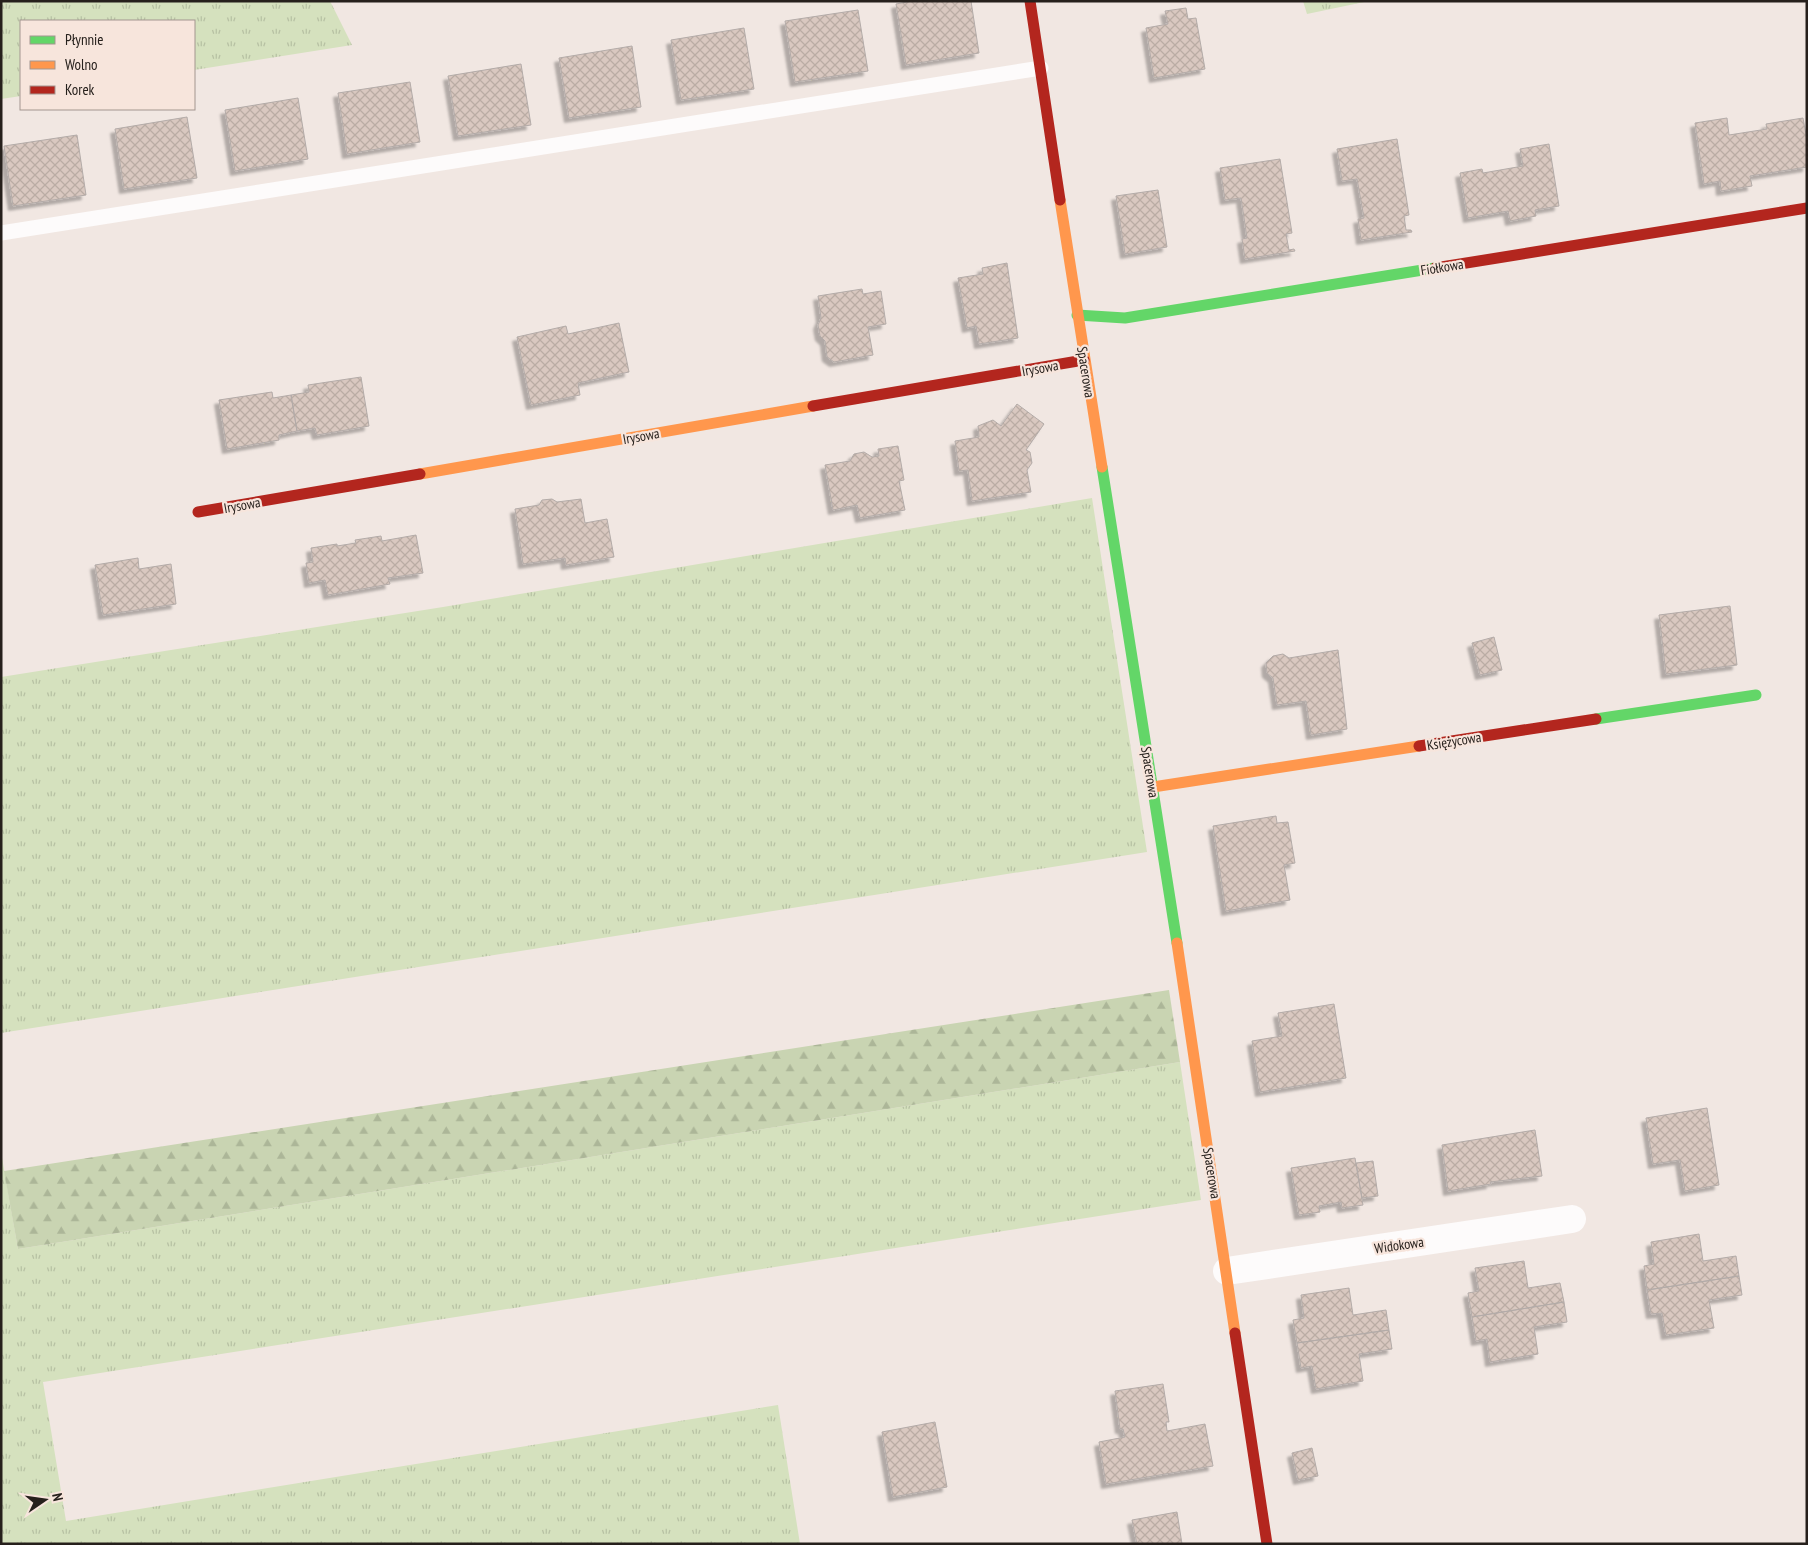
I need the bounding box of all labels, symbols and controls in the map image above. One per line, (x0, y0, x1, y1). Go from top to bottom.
legend (20, 20, 195, 110)
text: Płynnie (65, 30, 104, 49)
text: Wolno (65, 55, 98, 74)
text: Korek (65, 80, 95, 99)
street label: Fiołkowa (1419, 255, 1465, 279)
street label: Spacerowa (1073, 345, 1099, 399)
street label: Irysowa (1020, 356, 1060, 380)
street label: Irysowa (621, 424, 661, 448)
street label: Irysowa (222, 493, 262, 517)
street label: Księżycowa (1426, 728, 1482, 754)
street label: Spacerowa (1137, 745, 1163, 799)
street label: Spacerowa (1199, 1146, 1225, 1200)
street label: Widokowa (1373, 1233, 1425, 1257)
north arrow (20, 1475, 70, 1525)
text: N (48, 1491, 67, 1503)

